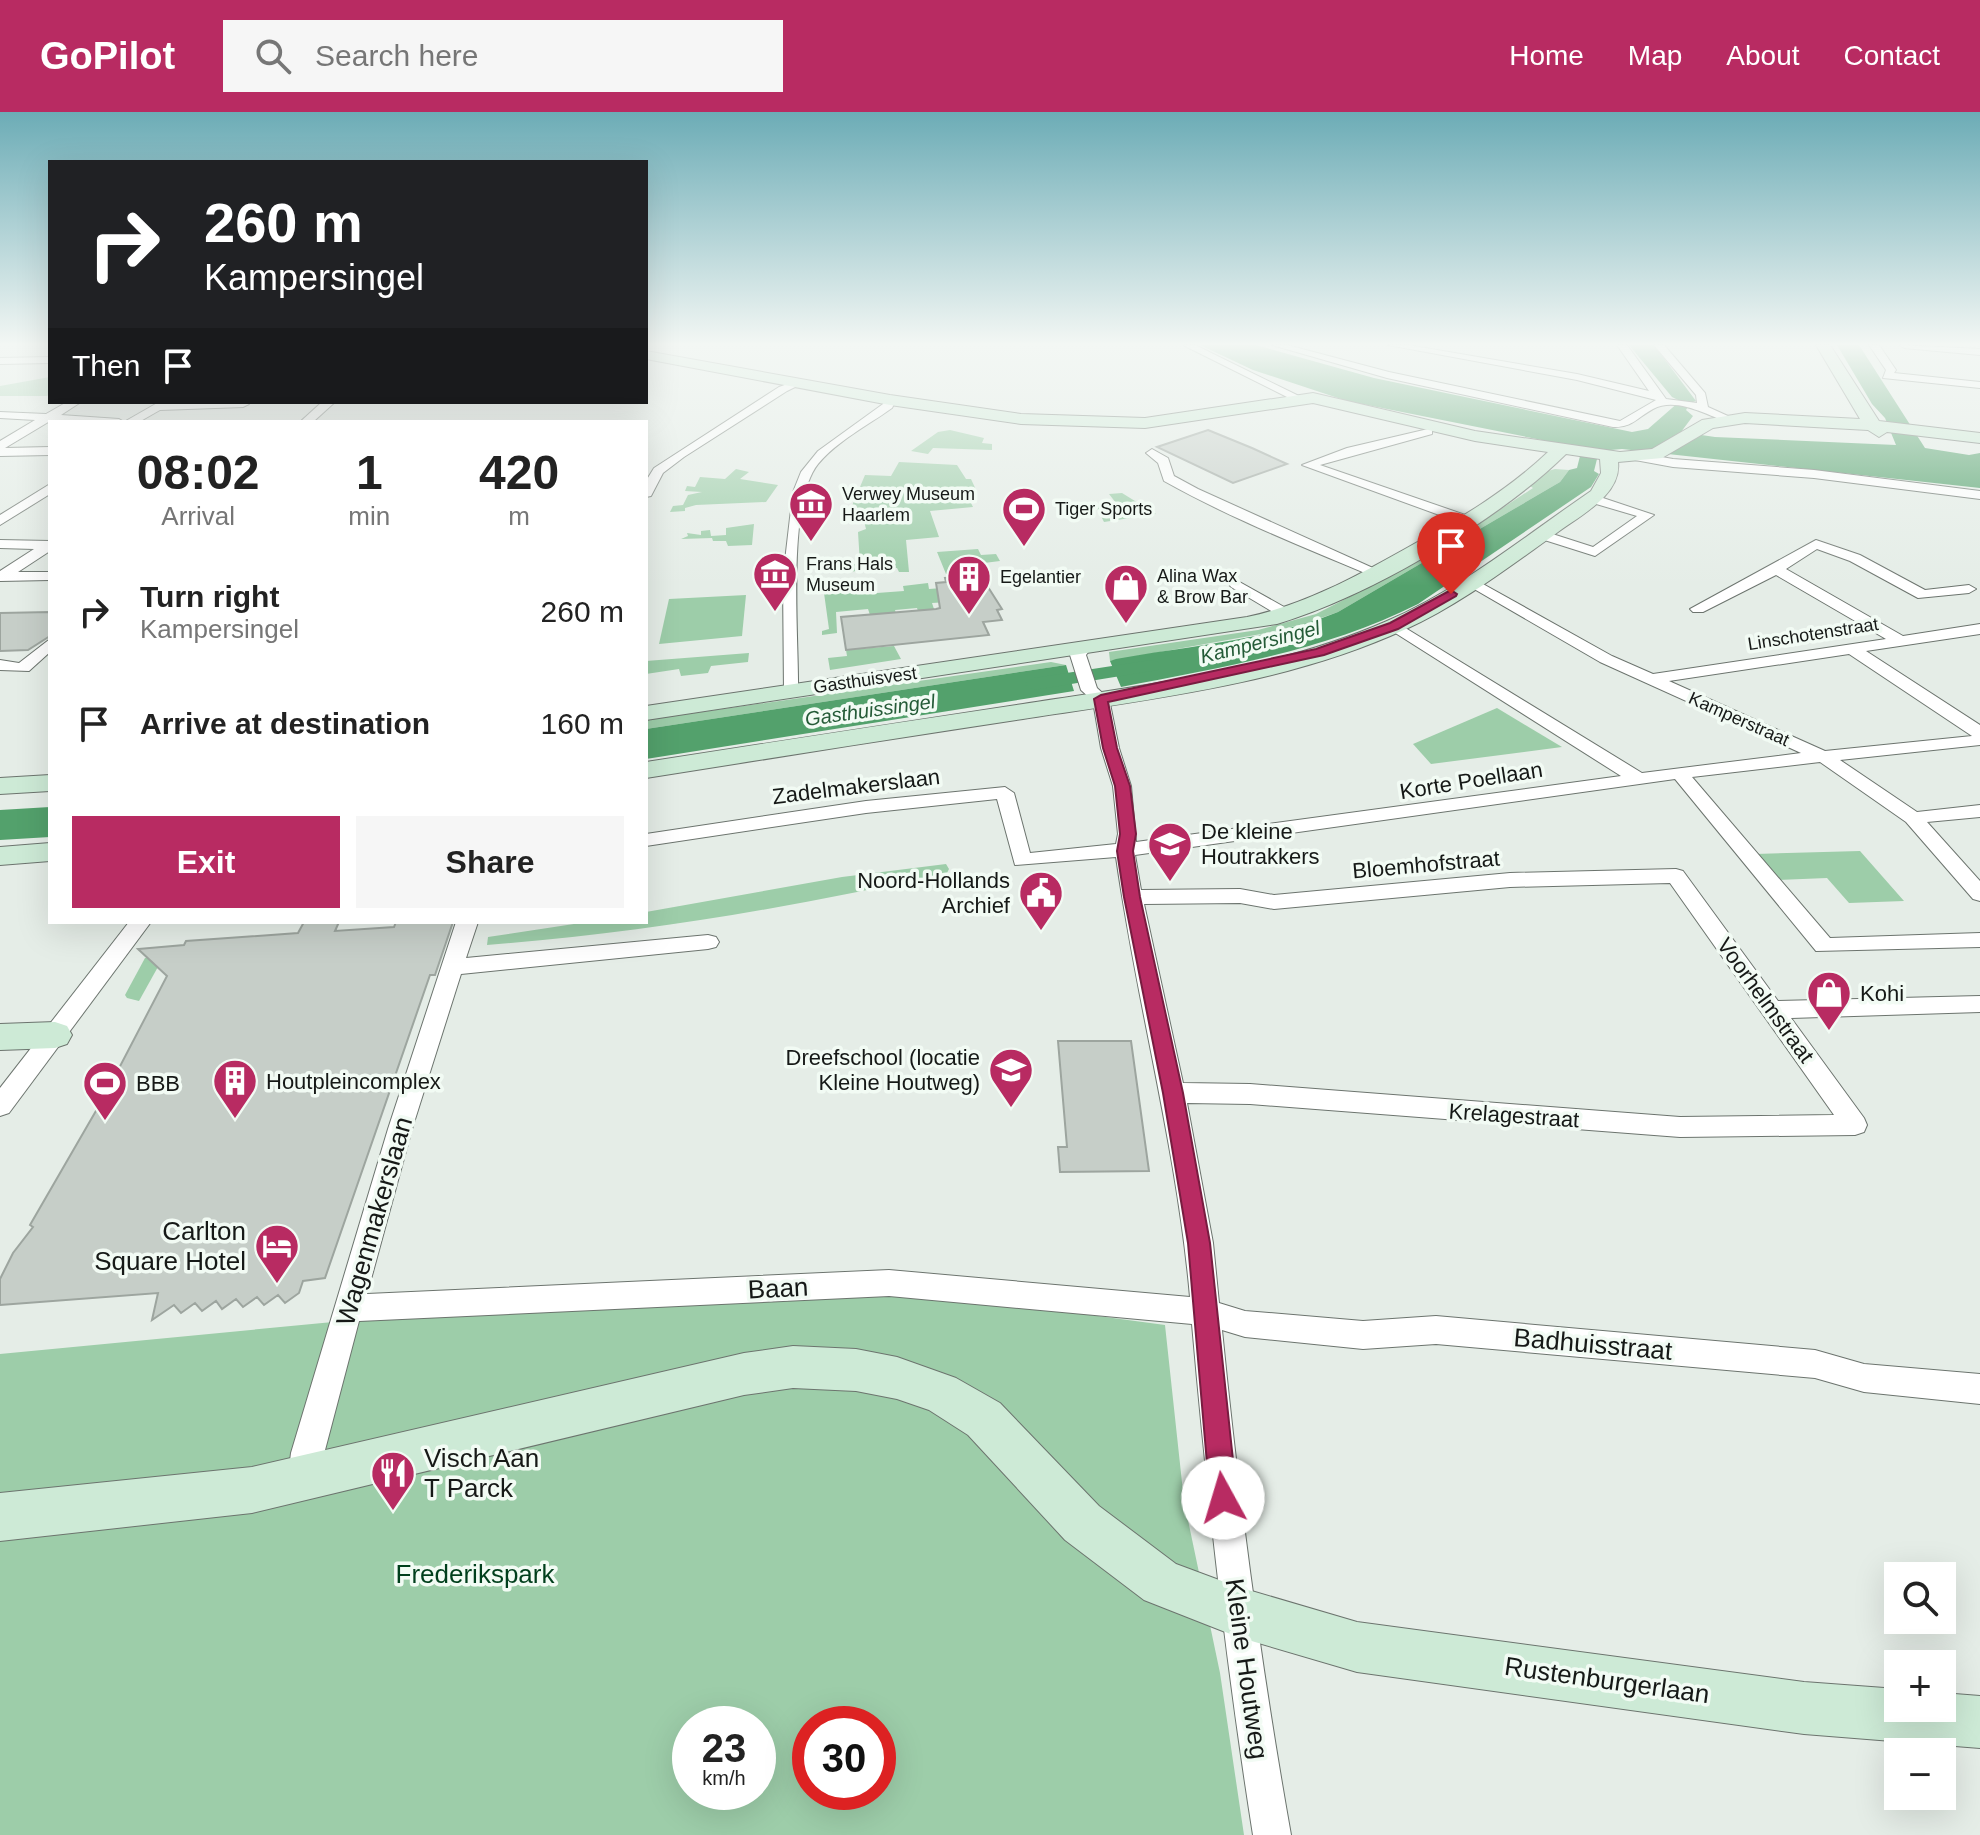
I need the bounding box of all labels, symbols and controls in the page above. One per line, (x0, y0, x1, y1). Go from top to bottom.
search box (223, 20, 783, 92)
icon: search (251, 34, 295, 78)
text: GoPilot (40, 35, 175, 77)
text: Search here (315, 39, 479, 72)
text: Home (1509, 40, 1584, 71)
text: Map (1628, 40, 1682, 71)
text: About (1726, 40, 1800, 71)
text: Contact (1844, 40, 1940, 71)
text: 260 m (204, 191, 363, 254)
icon: right (72, 192, 176, 296)
text: Kampersingel (204, 257, 424, 298)
icon: arrive (156, 344, 200, 388)
text: Then (72, 349, 140, 382)
text: 08:02 (137, 446, 260, 499)
text: 1 (356, 446, 383, 499)
text: 420 (479, 446, 559, 499)
museum icon: Verwey Museum Haarlem (787, 480, 835, 543)
place label: Verwey Museum Haarlem (842, 484, 975, 525)
sports icon: Tiger Sports (1000, 485, 1048, 548)
place label: Tiger Sports (1055, 499, 1152, 519)
text: Arrival (161, 501, 235, 531)
text: min (348, 501, 390, 531)
text: m (508, 501, 530, 531)
pin (1417, 512, 1485, 594)
icon: arrive (1429, 524, 1473, 568)
museum icon: Frans Hals Museum (751, 550, 799, 613)
building icon: Egelantier (945, 553, 993, 616)
place label: Frans Hals Museum (806, 554, 893, 595)
shop icon: Alina Wax & Brow Bar (1102, 562, 1150, 625)
place label: Alina Wax & Brow Bar (1157, 566, 1248, 607)
place label: Egelantier (1000, 567, 1081, 587)
text: Turn right (140, 580, 279, 613)
icon: right (72, 590, 116, 634)
text: 260 m (541, 595, 624, 628)
text: Kampersingel (140, 614, 299, 644)
street label: Linschotenstraat (1746, 614, 1880, 654)
water label: Kampersingel (1198, 616, 1323, 667)
street label: Gasthuisvest (812, 663, 918, 697)
street label: Kamperstraat (1686, 688, 1792, 750)
water label: Gasthuissingel (804, 690, 937, 730)
icon: arrive (72, 702, 116, 746)
text: Arrive at destination (140, 707, 430, 740)
text: 160 m (541, 707, 624, 740)
street label: Korte Poellaan (1398, 757, 1544, 804)
street label: Zadelmakerslaan (771, 764, 941, 809)
button: Exit (72, 816, 340, 908)
button: Share (356, 816, 624, 908)
place label: De kleine Houtrakkers (1201, 819, 1320, 869)
school or university icon: De kleine Houtrakkers (1146, 820, 1194, 883)
street label: Bloemhofstraat (1351, 846, 1501, 883)
place label: Noord-Hollands Archief (857, 868, 1011, 918)
public building icon: Noord-Hollands Archief (1017, 869, 1065, 932)
street label: Voorhelmstraat (1712, 933, 1819, 1067)
shop icon: Kohi (1805, 969, 1853, 1032)
place label: Kohi (1860, 981, 1904, 1006)
place label: Dreefschool (locatie Kleine Houtweg) (786, 1045, 980, 1095)
school or university icon: Dreefschool (locatie Kleine Houtweg) (987, 1046, 1035, 1109)
building icon: Houtpleincomplex (211, 1057, 259, 1120)
sports icon: BBB (81, 1059, 129, 1122)
place label: Houtpleincomplex (266, 1069, 441, 1094)
place label: BBB (136, 1071, 180, 1096)
street label: Krelagestraat (1448, 1098, 1580, 1133)
street label: Wagenmakerslaan (330, 1113, 418, 1329)
place label: Carlton Square Hotel (94, 1216, 246, 1276)
hotel icon: Carlton Square Hotel (253, 1222, 301, 1285)
street label: Baan (747, 1271, 809, 1305)
street label: Badhuisstraat (1513, 1322, 1674, 1366)
place label: Visch Aan T Parck (424, 1443, 539, 1503)
restaurant icon: Visch Aan T Parck (369, 1449, 417, 1512)
position arrow (1181, 1456, 1265, 1540)
park label: Frederikspark (396, 1559, 555, 1589)
map controls (1884, 1562, 1956, 1810)
button: search (1884, 1562, 1956, 1634)
street label: Kleine Houtweg (1219, 1577, 1275, 1761)
button: + (1884, 1650, 1956, 1722)
street label: Rustenburgerlaan (1503, 1651, 1711, 1709)
speed limit sign: 30 (792, 1706, 896, 1810)
text: 23 (702, 1726, 746, 1770)
button: − (1884, 1738, 1956, 1810)
text: km/h (702, 1767, 746, 1789)

